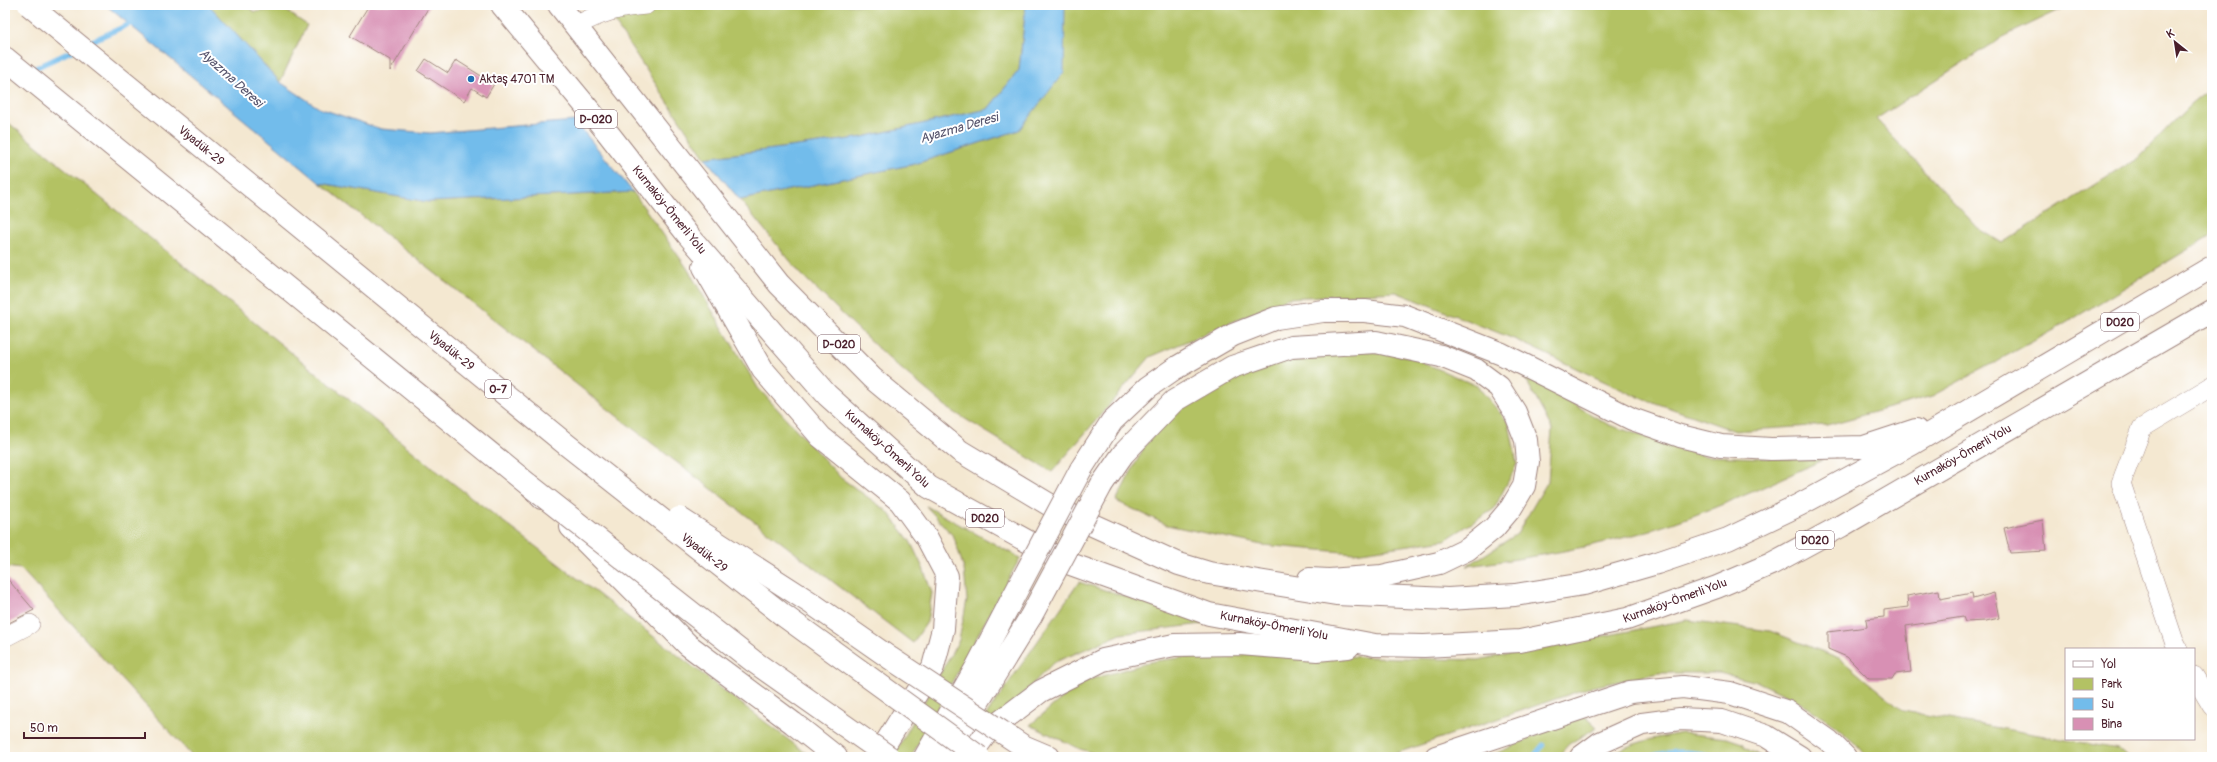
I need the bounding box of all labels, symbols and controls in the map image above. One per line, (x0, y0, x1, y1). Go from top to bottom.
north arrow (2155, 22, 2195, 62)
text: K (2164, 26, 2177, 41)
water label: Ayazma Deresi (196, 45, 268, 113)
place label: Aktaş 4701 TM (479, 72, 555, 87)
marker: Aktaş 4701 TM (466, 74, 476, 84)
water label: Ayazma Deresi (918, 109, 1002, 147)
road number: D-020 (575, 110, 617, 128)
street label: Viyadük-29 (175, 123, 227, 169)
street label: Kurnaköy-Ömerli Yolu (629, 162, 710, 257)
road number: D020 (2101, 313, 2139, 331)
street label: Viyadük-29 (425, 328, 477, 374)
road number: D-020 (818, 335, 860, 353)
road number: O-7 (485, 380, 511, 398)
street label: Kurnaköy-Ömerli Yolu (841, 406, 933, 491)
street label: Kurnaköy-Ömerli Yolu (1911, 420, 2014, 489)
road number: D020 (966, 509, 1004, 527)
street label: Viyadük-29 (678, 530, 730, 576)
road number: D020 (1796, 531, 1834, 549)
street label: Kurnaköy-Ömerli Yolu (1621, 574, 1729, 627)
street label: Kurnaköy-Ömerli Yolu (1219, 607, 1329, 644)
legend (2065, 648, 2195, 740)
text: Yol (2100, 657, 2116, 672)
text: Park (2101, 677, 2122, 692)
text: Su (2101, 697, 2114, 712)
scale bar (24, 714, 145, 740)
text: Bina (2101, 717, 2123, 732)
text: 50 m (30, 721, 58, 736)

